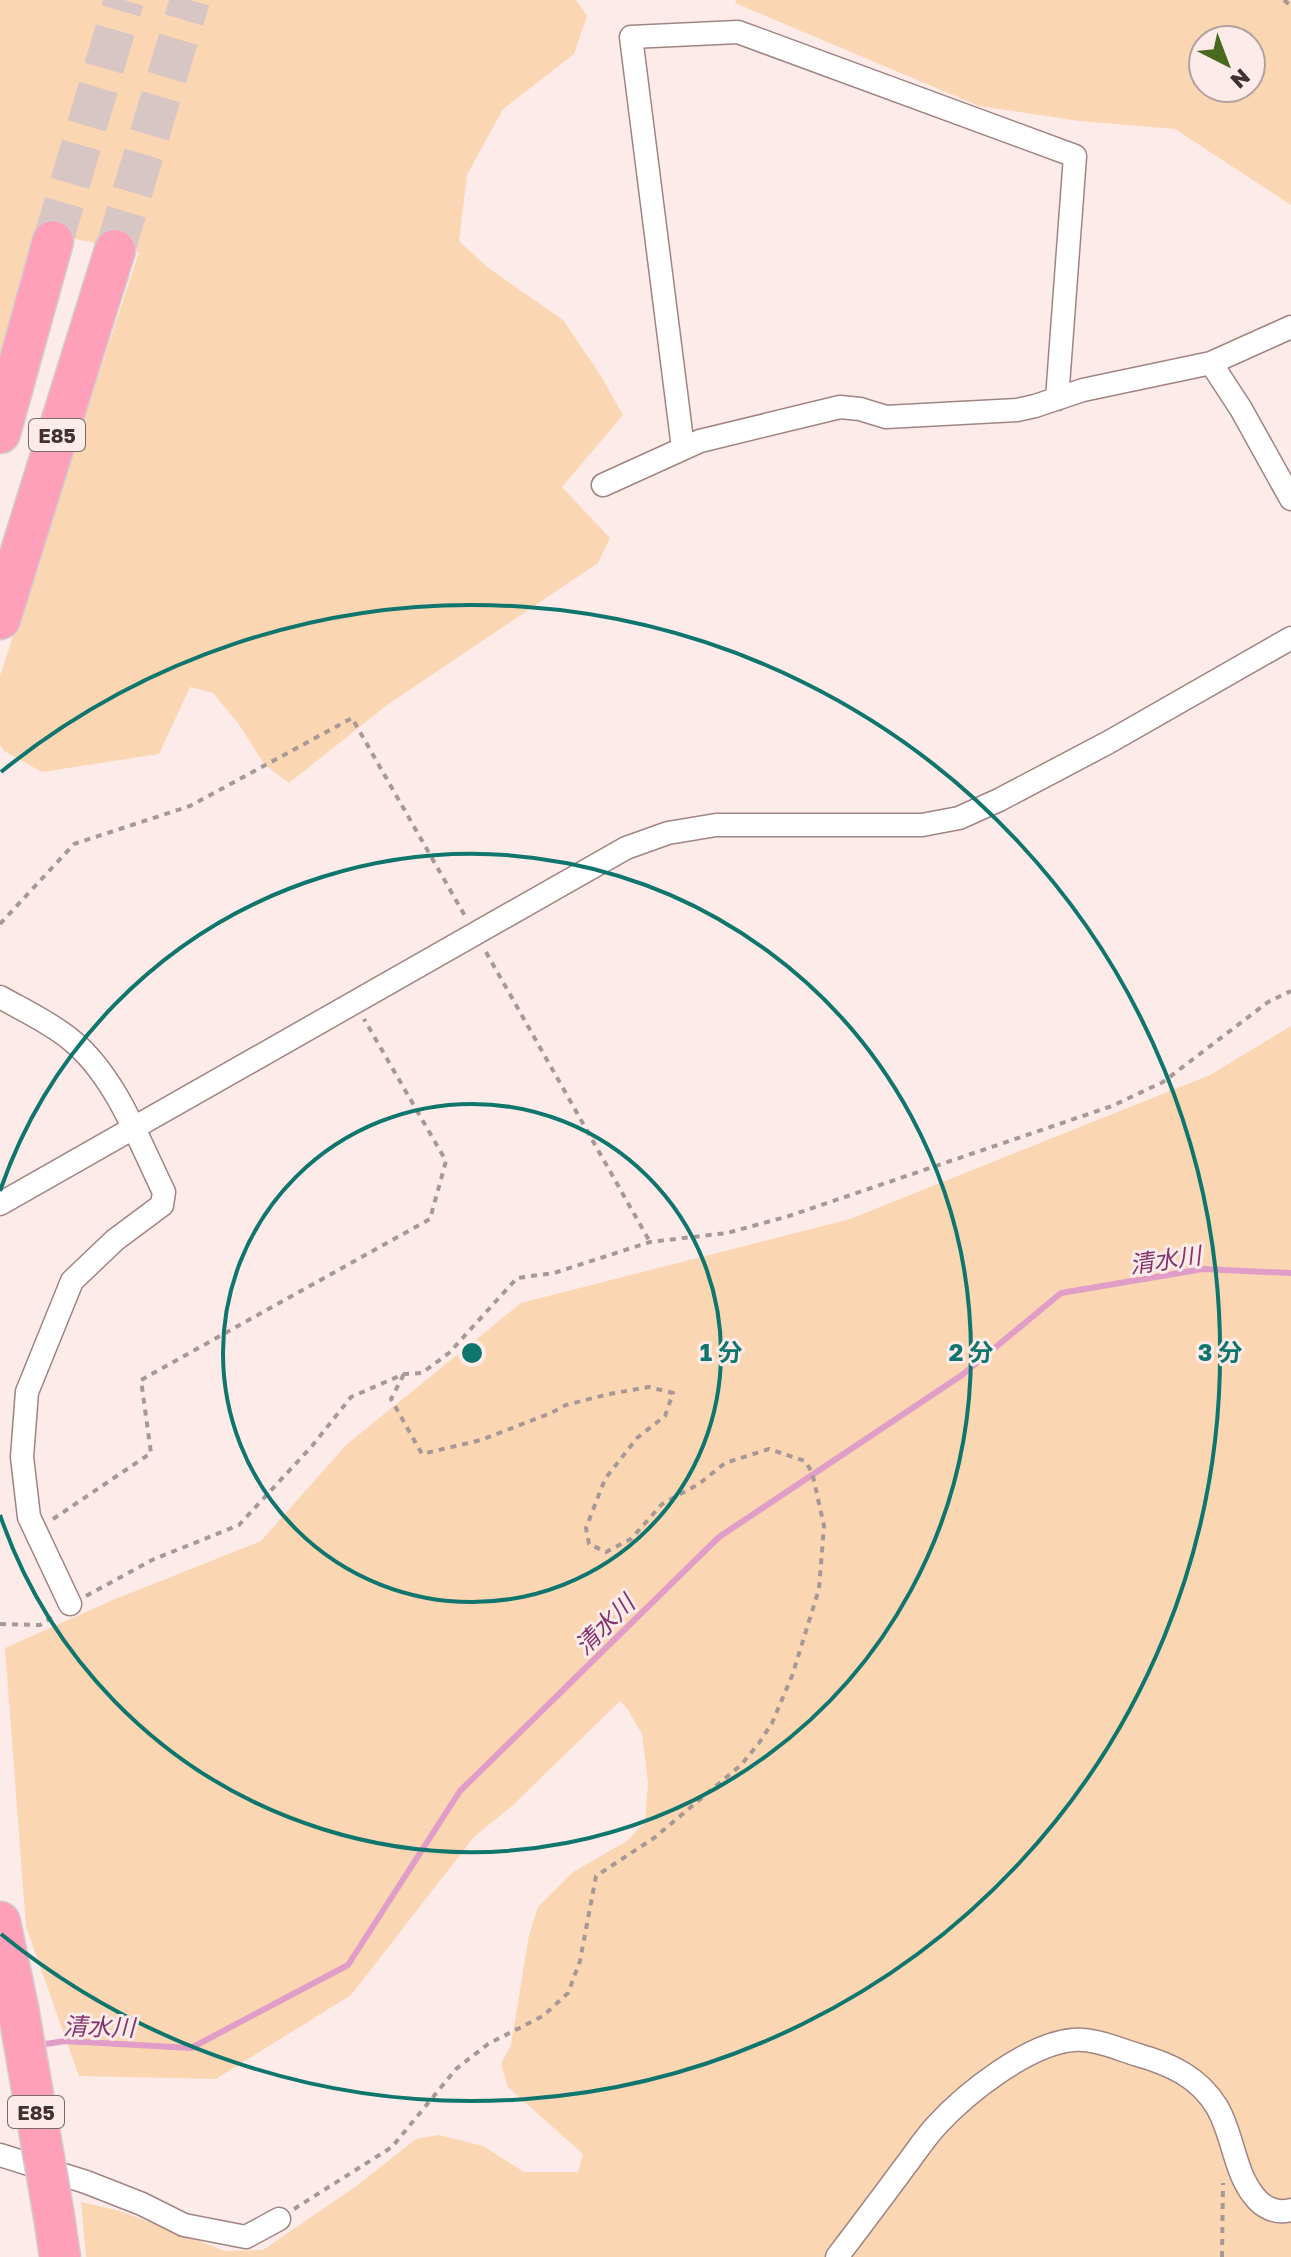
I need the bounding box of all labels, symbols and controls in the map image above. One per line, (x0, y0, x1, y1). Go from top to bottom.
north arrow (1187, 24, 1267, 104)
text: N (1225, 64, 1256, 95)
road number: E85 (29, 419, 85, 451)
water label: 清水川 (1127, 1239, 1206, 1278)
text: 1 分 (700, 1337, 742, 1366)
text: 2 分 (949, 1337, 993, 1366)
text: 3 分 (1198, 1337, 1242, 1366)
centre of rings (458, 1339, 486, 1367)
water label: 清水川 (568, 1586, 642, 1660)
water label: 清水川 (63, 2011, 138, 2041)
road number: E85 (8, 2096, 64, 2128)

